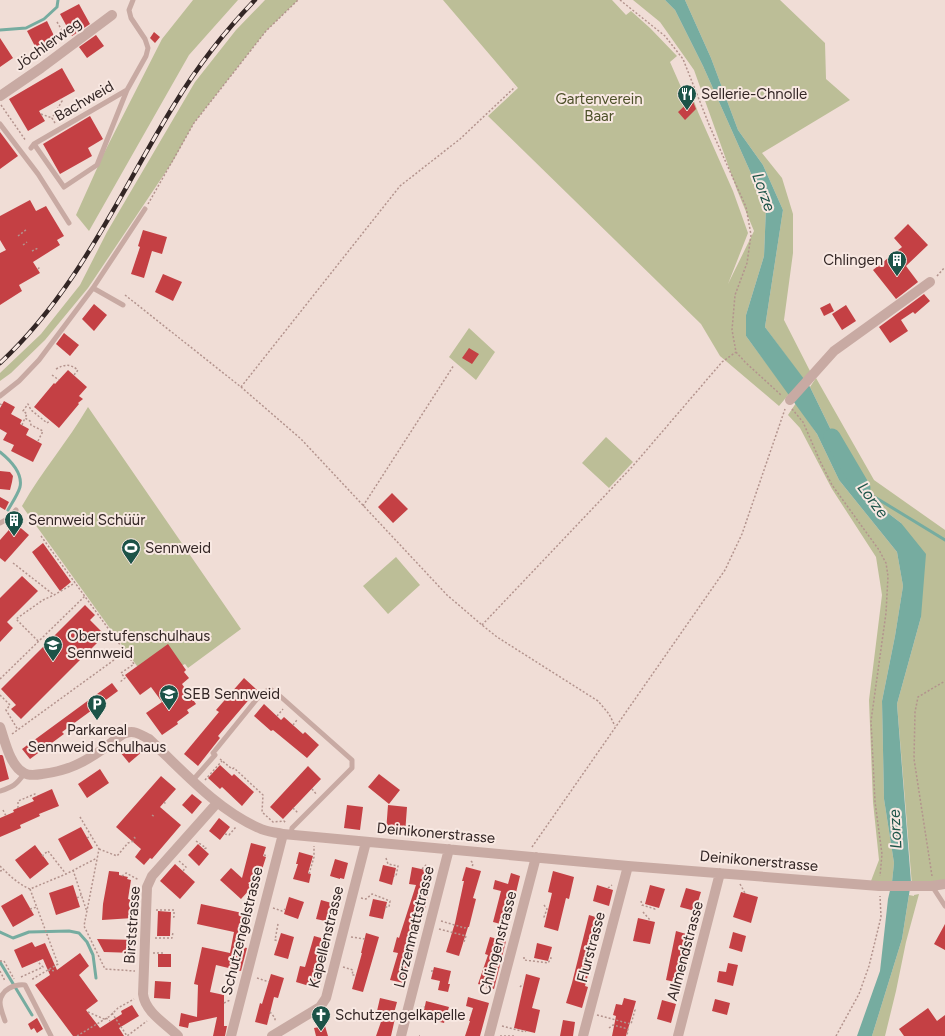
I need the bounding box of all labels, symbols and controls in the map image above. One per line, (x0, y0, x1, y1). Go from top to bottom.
street label: Jöchlerweg (11, 14, 85, 74)
street label: Bachweid (51, 77, 117, 125)
restaurant icon: Sellerie-Chnolle (676, 83, 698, 111)
place label: Sellerie-Chnolle (701, 85, 807, 103)
park label: Gartenverein Baar (555, 90, 643, 125)
water label: Lorze (748, 170, 780, 214)
building icon: Chlingen (886, 249, 908, 277)
place label: Chlingen (823, 251, 883, 269)
water label: Lorze (853, 478, 893, 522)
building icon: Sennweid Schüür (3, 509, 25, 537)
place label: Sennweid Schüür (28, 511, 145, 529)
sports icon: Sennweid (120, 537, 142, 565)
place label: Sennweid (145, 539, 211, 557)
place label: Oberstufenschulhaus Sennweid (67, 627, 210, 662)
school or university icon: Oberstufenschulhaus Sennweid (42, 634, 64, 662)
school or university icon: SEB Sennweid (158, 683, 180, 711)
place label: SEB Sennweid (183, 685, 280, 703)
parking icon: Parkareal Sennweid Schulhaus (86, 693, 108, 721)
place label: Parkareal Sennweid Schulhaus (28, 721, 166, 756)
water label: Lorze (884, 808, 906, 849)
street label: Deinikonerstrasse (376, 819, 496, 847)
street label: Deinikonerstrasse (699, 847, 819, 875)
street label: Lorzenmattstrasse (390, 864, 438, 990)
street label: Schutzengelstrasse (217, 865, 267, 997)
street label: Kapellenstrasse (305, 884, 347, 990)
street label: Birststrasse (120, 886, 144, 964)
street label: Chlingenstrasse (475, 889, 521, 997)
street label: Allmendstrasse (663, 899, 707, 1003)
street label: Flurstrasse (573, 910, 609, 984)
church icon: Schutzengelkapelle (310, 1004, 332, 1032)
place label: Schutzengelkapelle (335, 1006, 466, 1024)

